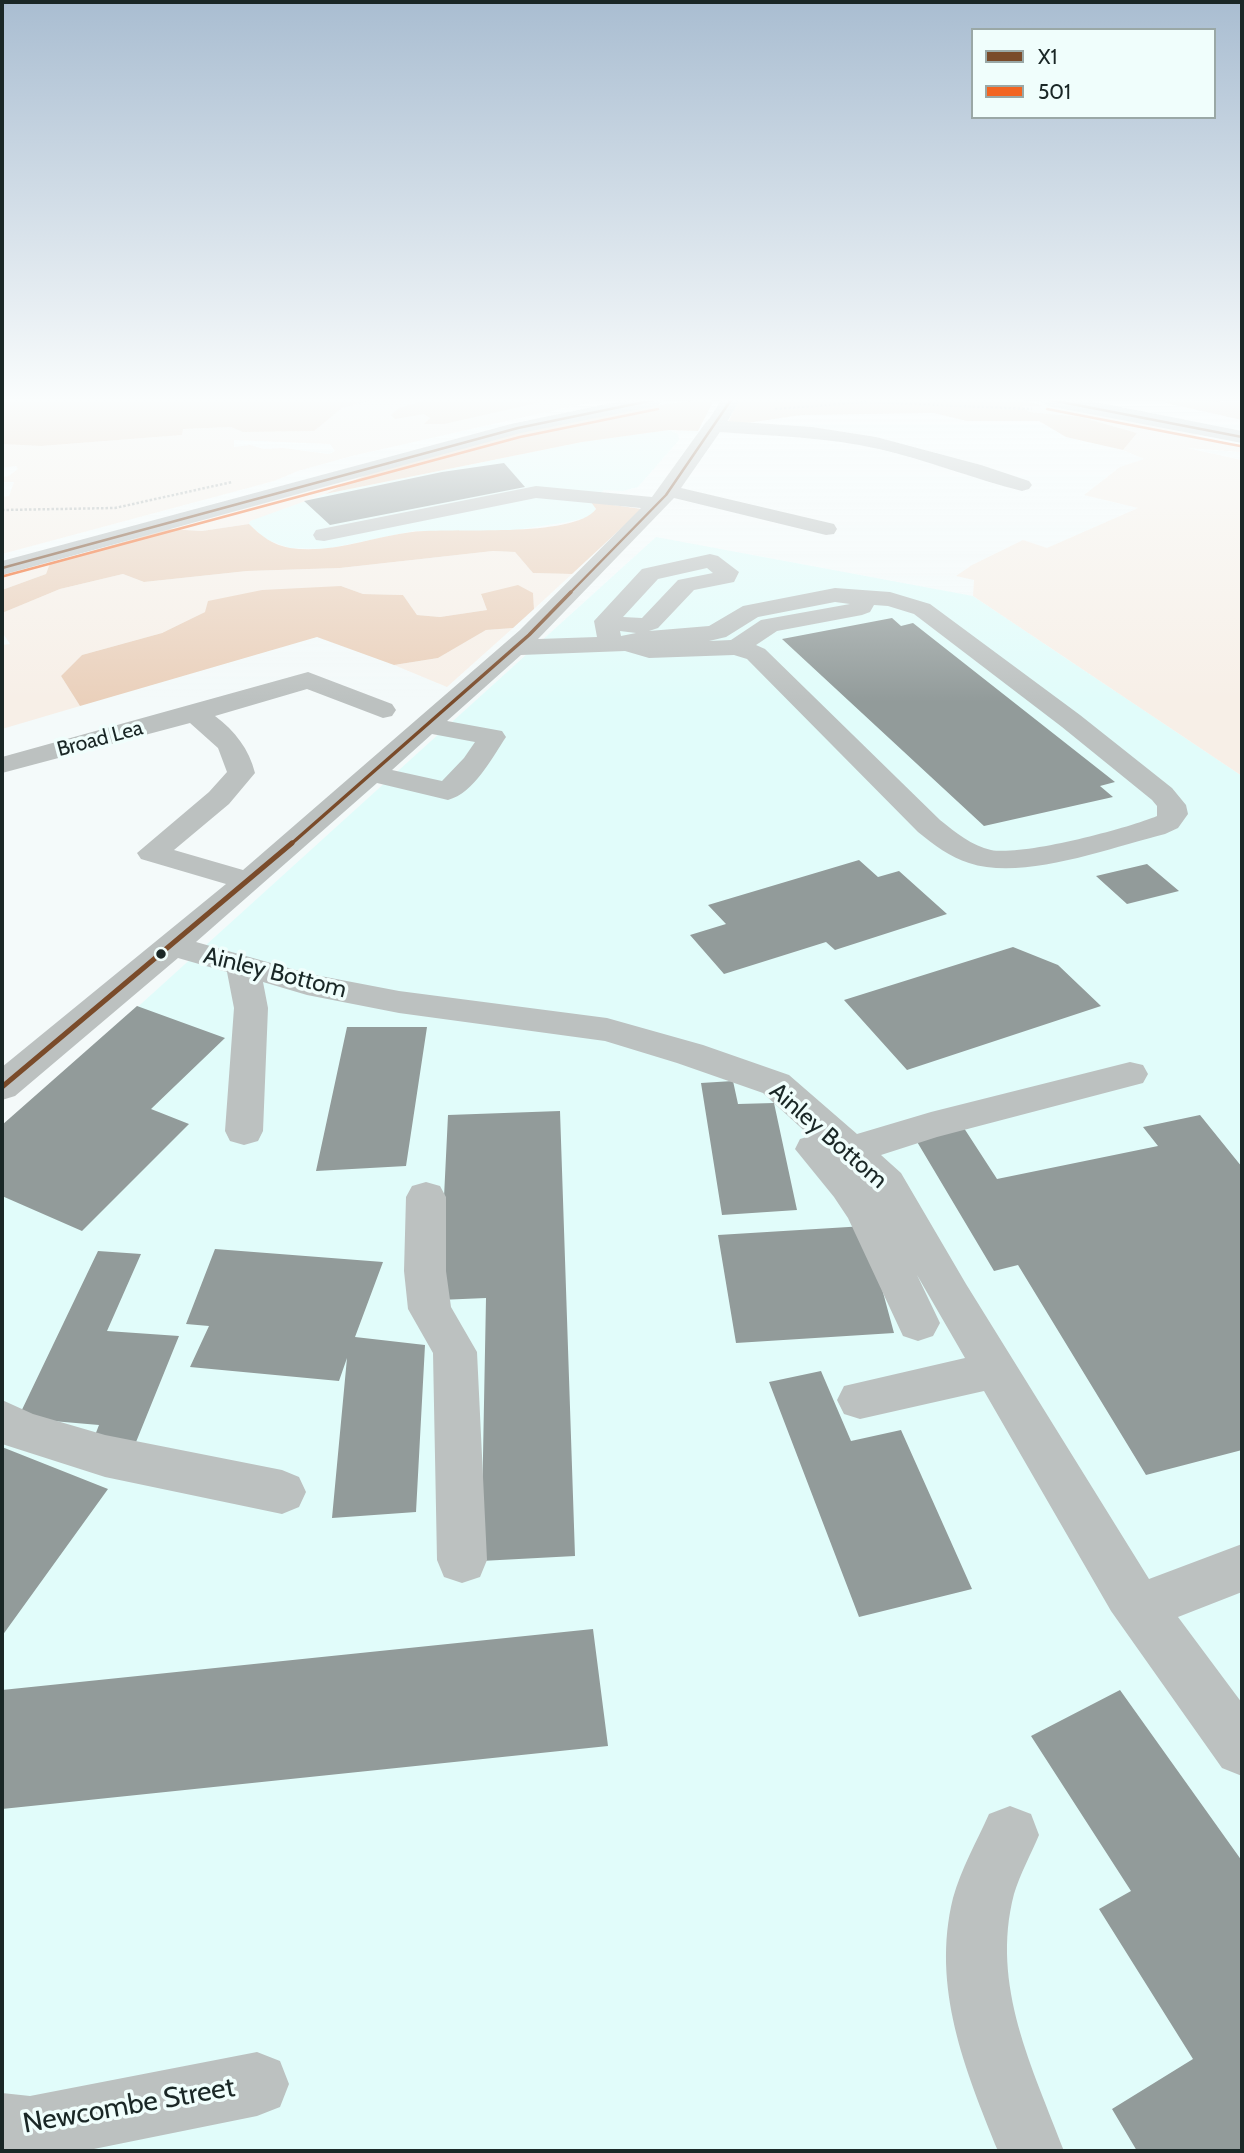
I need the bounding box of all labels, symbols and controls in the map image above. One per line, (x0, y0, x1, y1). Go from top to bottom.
legend (971, 28, 1216, 119)
text: X1 (1038, 44, 1057, 69)
text: 501 (1038, 79, 1071, 104)
street label: Broad Lea (54, 715, 146, 763)
street label: Ainley Bottom (201, 941, 349, 1005)
unlabelled marker (154, 947, 168, 961)
street label: Ainley Bottom (763, 1077, 893, 1195)
street label: Newcombe Street (20, 2071, 238, 2141)

